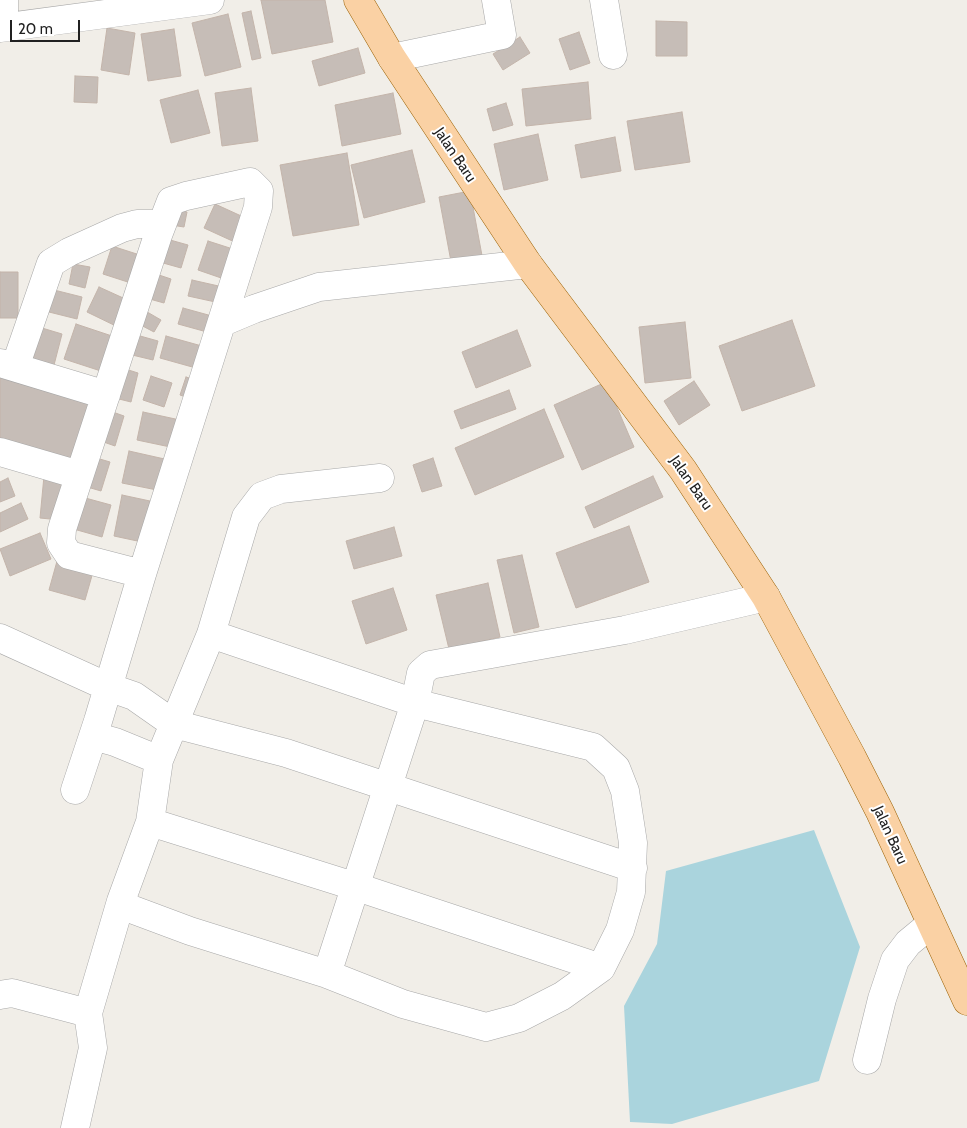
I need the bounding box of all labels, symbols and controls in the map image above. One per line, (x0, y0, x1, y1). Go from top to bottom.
scale bar (12, 10, 82, 42)
text: 20 m (18, 20, 53, 38)
street label: Jalan Baru (430, 124, 480, 186)
street label: Jalan Baru (666, 452, 716, 514)
street label: Jalan Baru (869, 803, 911, 867)

